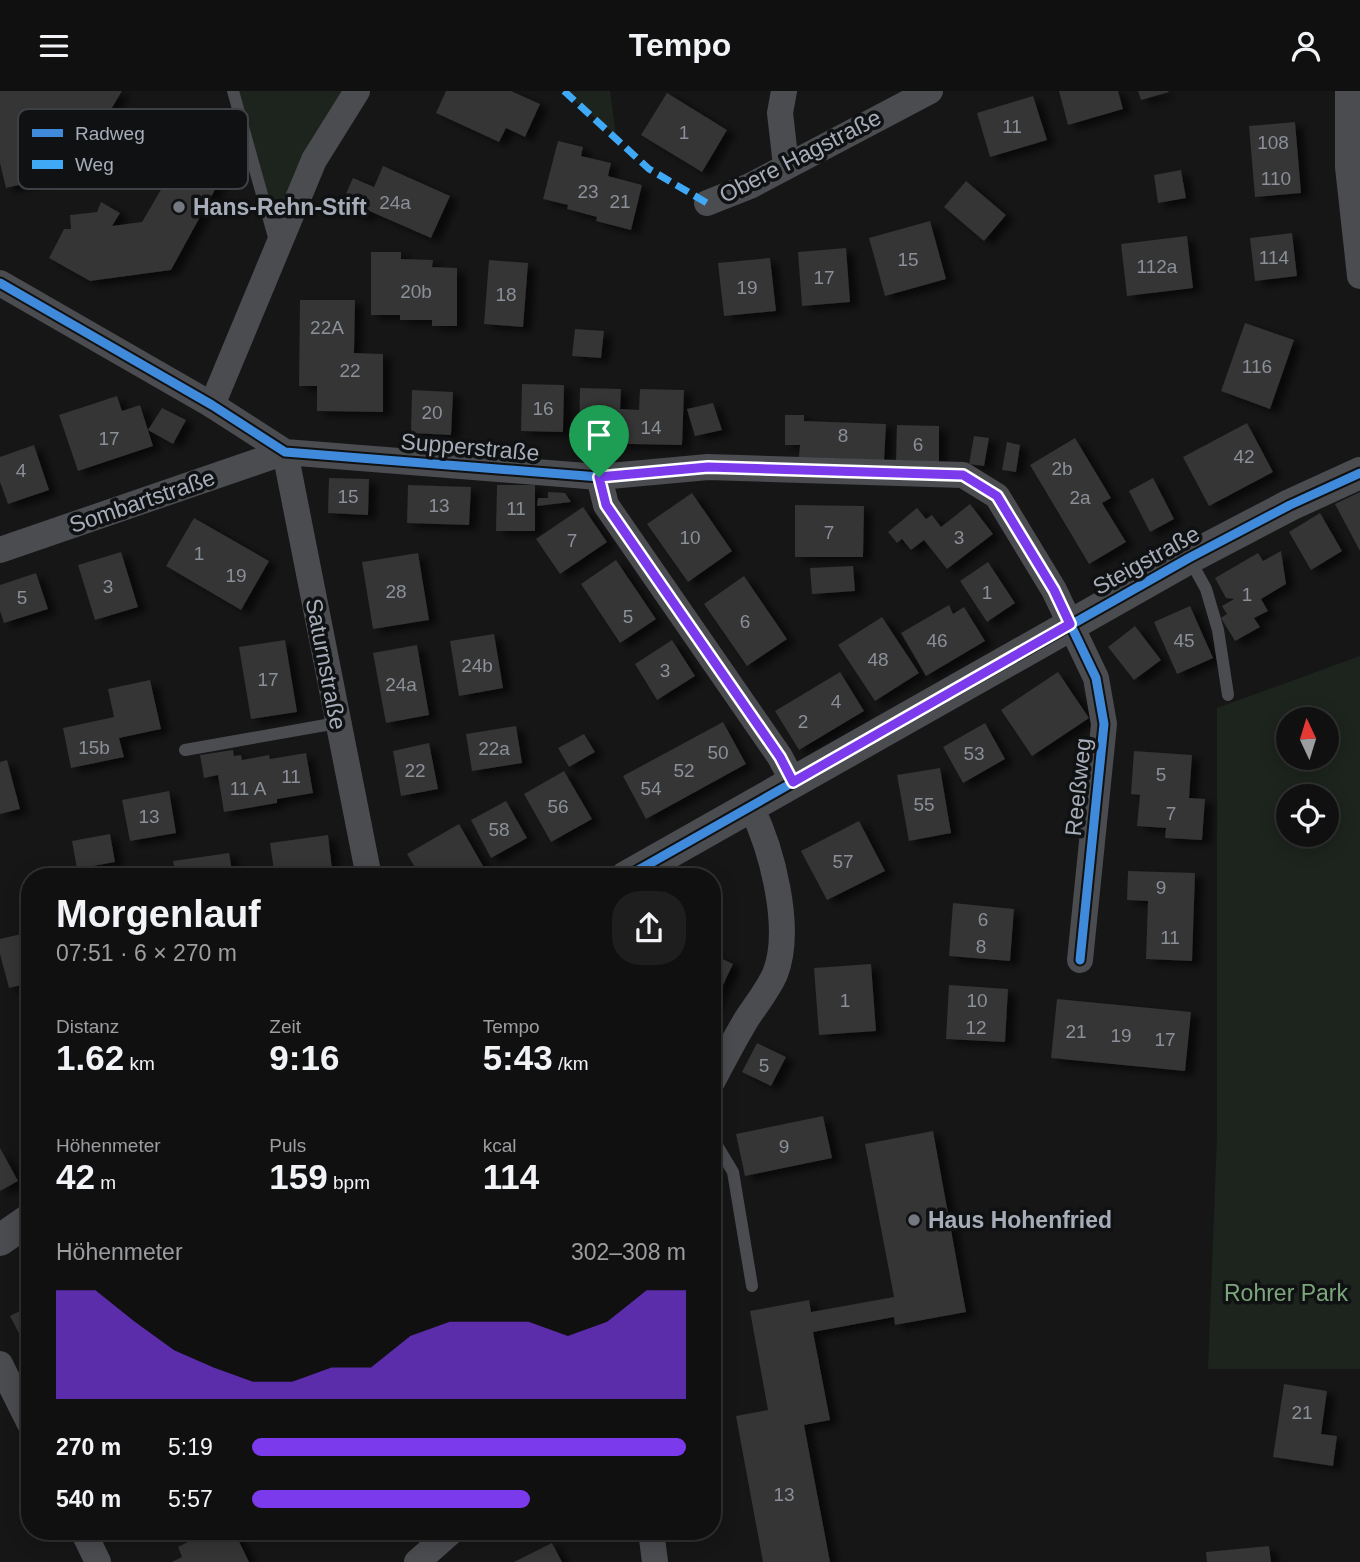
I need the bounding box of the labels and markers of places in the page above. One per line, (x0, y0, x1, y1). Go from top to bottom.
place label: Hans-Rehn-Stift (193, 194, 367, 220)
marker: Hans-Rehn-Stift (171, 199, 187, 215)
pin (569, 405, 629, 477)
place label: Haus Hohenfried (928, 1207, 1112, 1233)
marker: Haus Hohenfried (906, 1212, 922, 1228)

